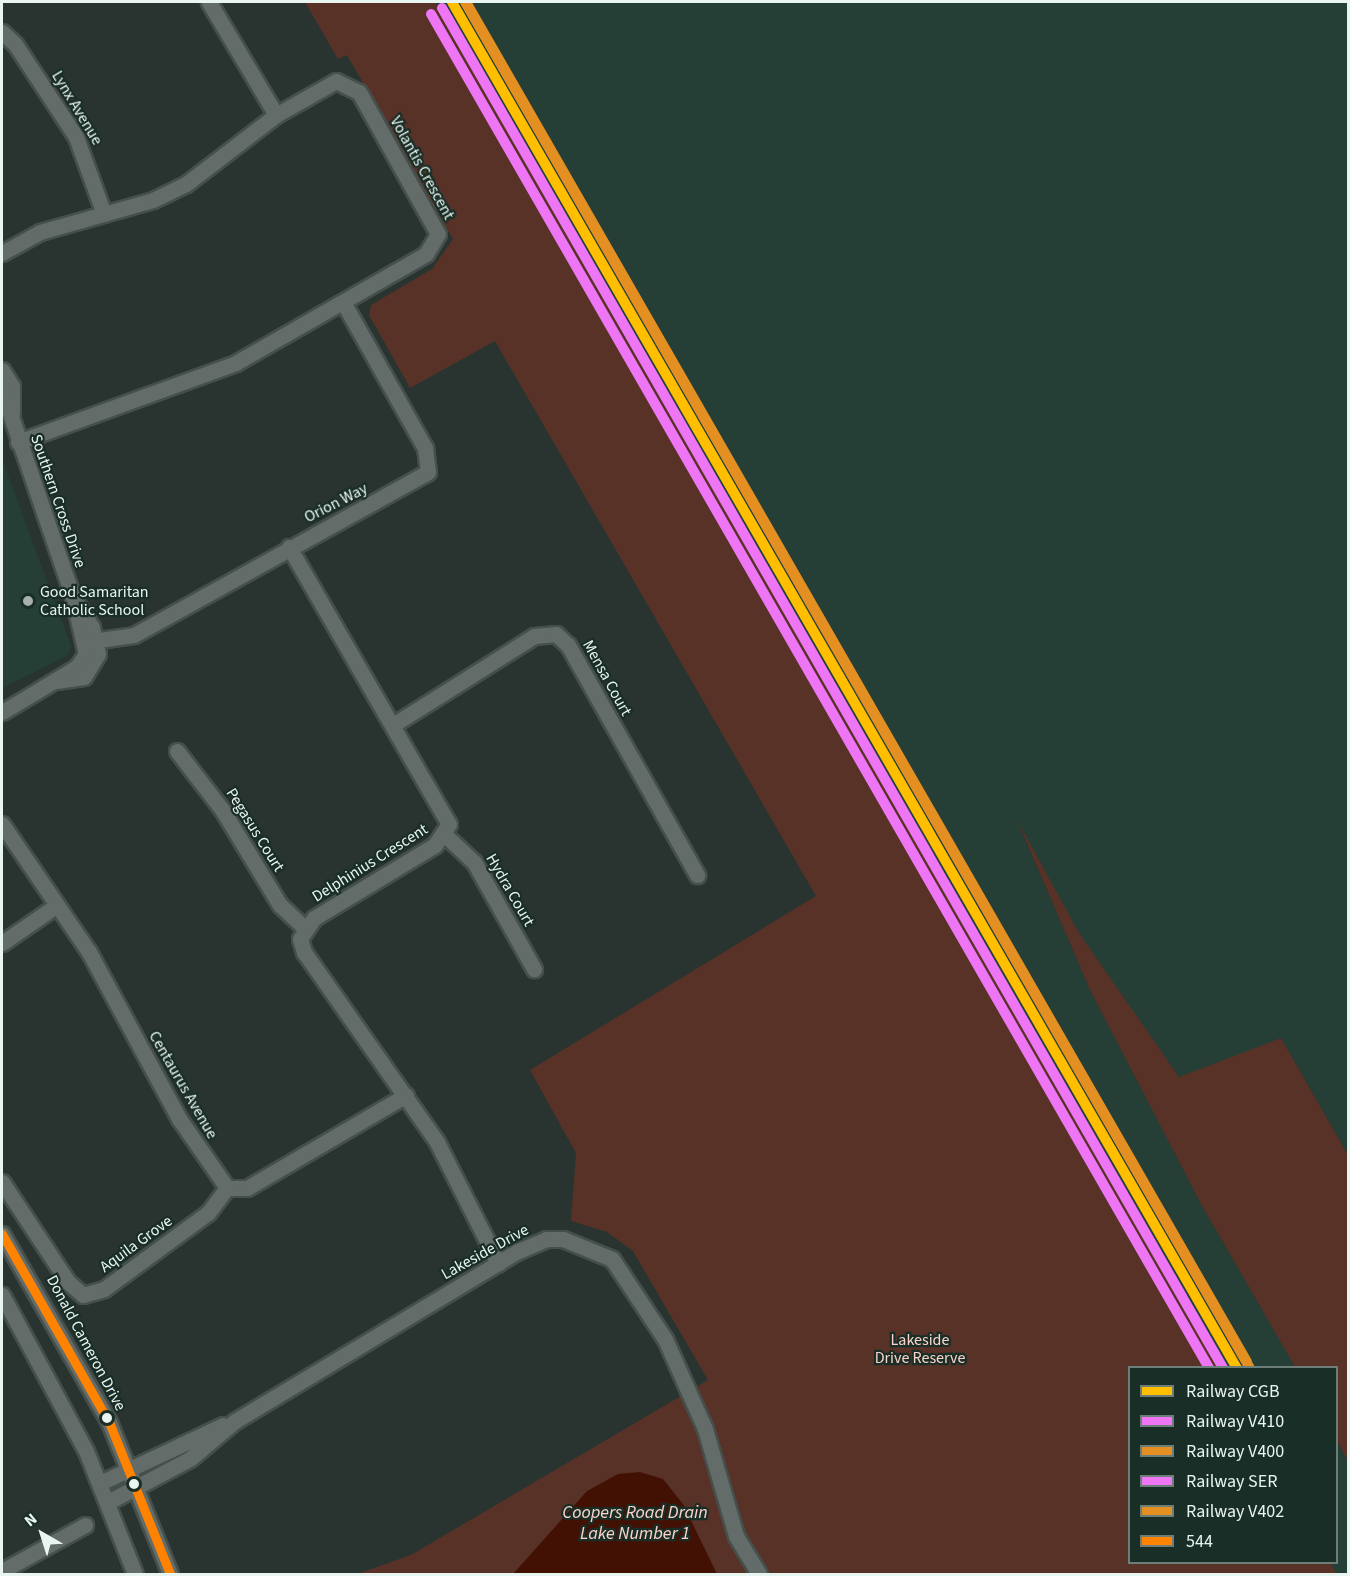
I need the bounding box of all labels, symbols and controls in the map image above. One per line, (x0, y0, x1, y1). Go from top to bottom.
street label: Lynx Avenue (47, 67, 107, 149)
street label: Volantis Crescent (386, 113, 458, 223)
street label: Southern Cross Drive (26, 432, 90, 570)
street label: Orion Way (301, 479, 371, 527)
place label: Good Samaritan Catholic School (40, 582, 149, 620)
marker: Good Samaritan Catholic School (21, 594, 35, 608)
street label: Mensa Court (578, 637, 636, 719)
street label: Pegasus Court (222, 785, 288, 875)
street label: Delphinius Crescent (309, 820, 431, 906)
street label: Hydra Court (482, 850, 538, 930)
street label: Centaurus Avenue (144, 1028, 222, 1142)
street label: Aquila Grove (96, 1211, 176, 1277)
street label: Lakeside Drive (438, 1220, 532, 1284)
street label: Donald Cameron Drive (42, 1272, 130, 1414)
park label: Lakeside Drive Reserve (875, 1330, 965, 1368)
legend (1128, 1366, 1338, 1564)
text: Railway CGB (1186, 1379, 1280, 1404)
text: Railway V410 (1186, 1409, 1284, 1434)
unlabelled marker (101, 1412, 113, 1424)
text: Railway V400 (1186, 1439, 1284, 1464)
text: Railway SER (1186, 1469, 1277, 1494)
unlabelled marker (128, 1478, 140, 1490)
text: Railway V402 (1186, 1499, 1284, 1524)
water label: Coopers Road Drain Lake Number 1 (562, 1503, 708, 1546)
north arrow (12, 1504, 72, 1564)
text: N (20, 1508, 42, 1532)
text: 544 (1186, 1529, 1213, 1554)

